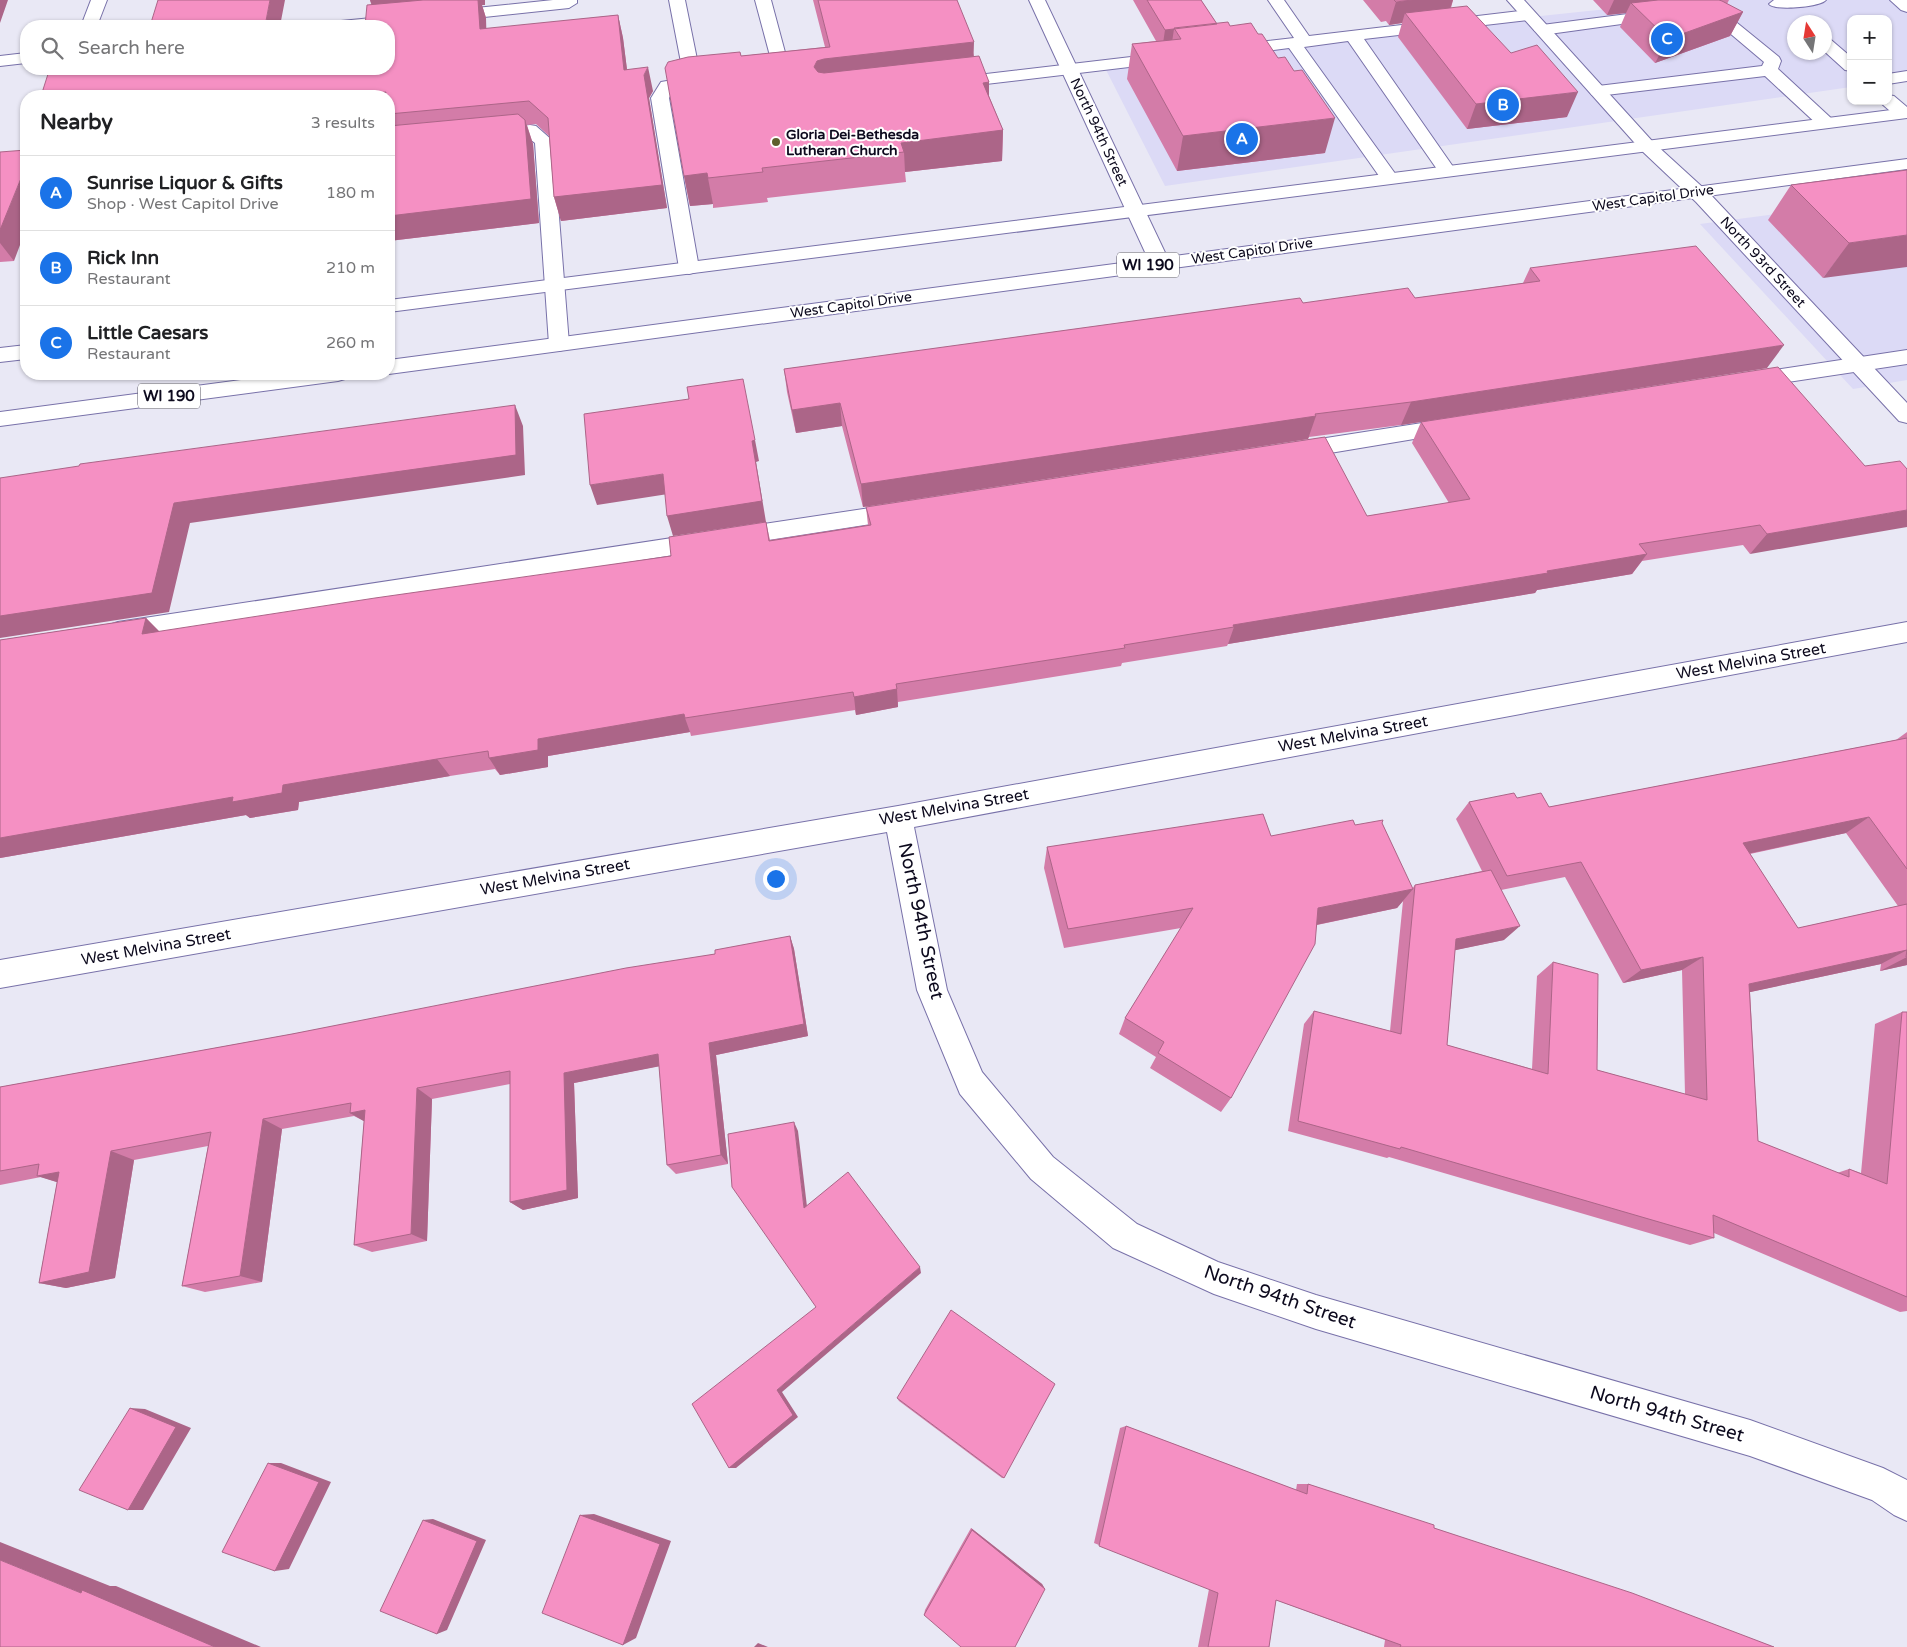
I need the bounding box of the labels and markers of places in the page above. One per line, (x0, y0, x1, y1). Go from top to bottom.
pin: C (1651, 20, 1683, 58)
pin: B (1487, 86, 1519, 124)
pin: A (1226, 120, 1258, 158)
place label: Gloria Dei-Bethesda Lutheran Church (786, 126, 919, 159)
marker: Gloria Dei-Bethesda Lutheran Church (770, 136, 782, 148)

